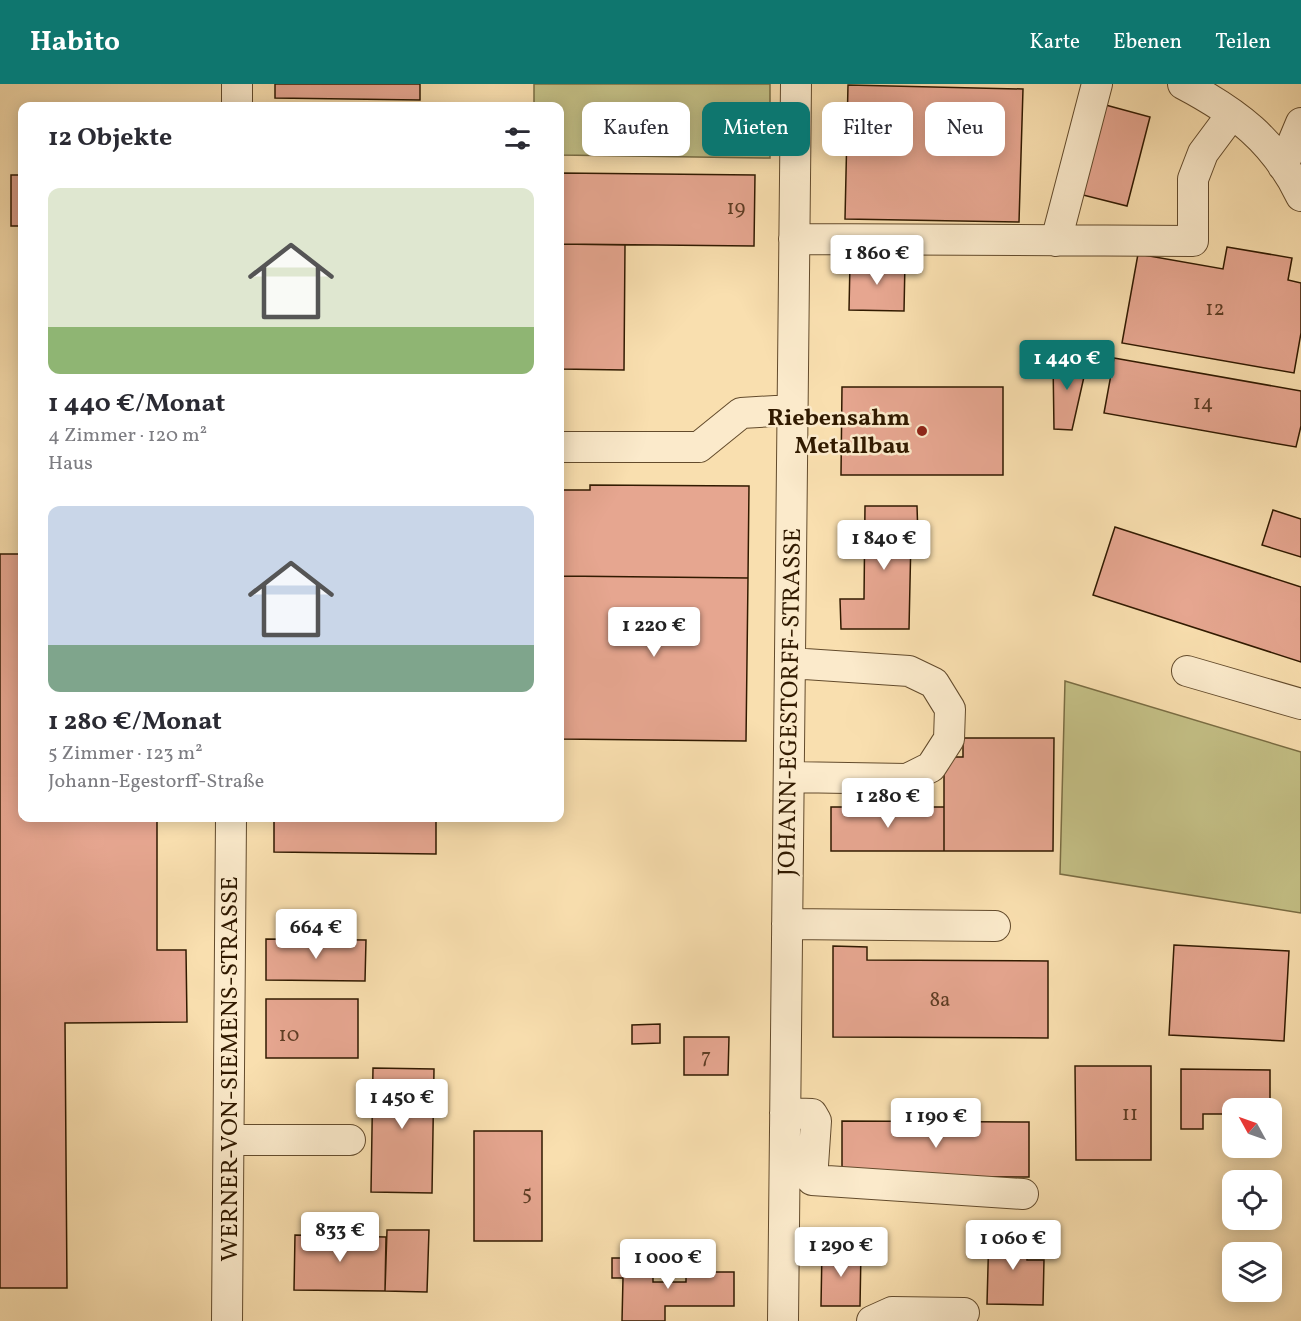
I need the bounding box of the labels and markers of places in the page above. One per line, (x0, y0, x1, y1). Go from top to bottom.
pin: 1 860 € (822, 235, 932, 286)
pin: 1 440 € (1012, 340, 1122, 391)
place label: Riebensahm Metallbau (767, 402, 910, 464)
marker: Riebensahm Metallbau (915, 424, 929, 438)
pin: 1 840 € (829, 520, 939, 571)
pin: 1 220 € (599, 607, 709, 658)
pin: 1 280 € (833, 778, 943, 829)
pin: 664 € (274, 909, 358, 960)
pin: 1 450 € (347, 1079, 457, 1130)
pin: 1 190 € (881, 1098, 991, 1149)
pin: 833 € (298, 1212, 382, 1263)
pin: 1 060 € (958, 1220, 1068, 1271)
pin: 1 290 € (786, 1227, 896, 1278)
pin: 1 000 € (613, 1239, 723, 1290)

